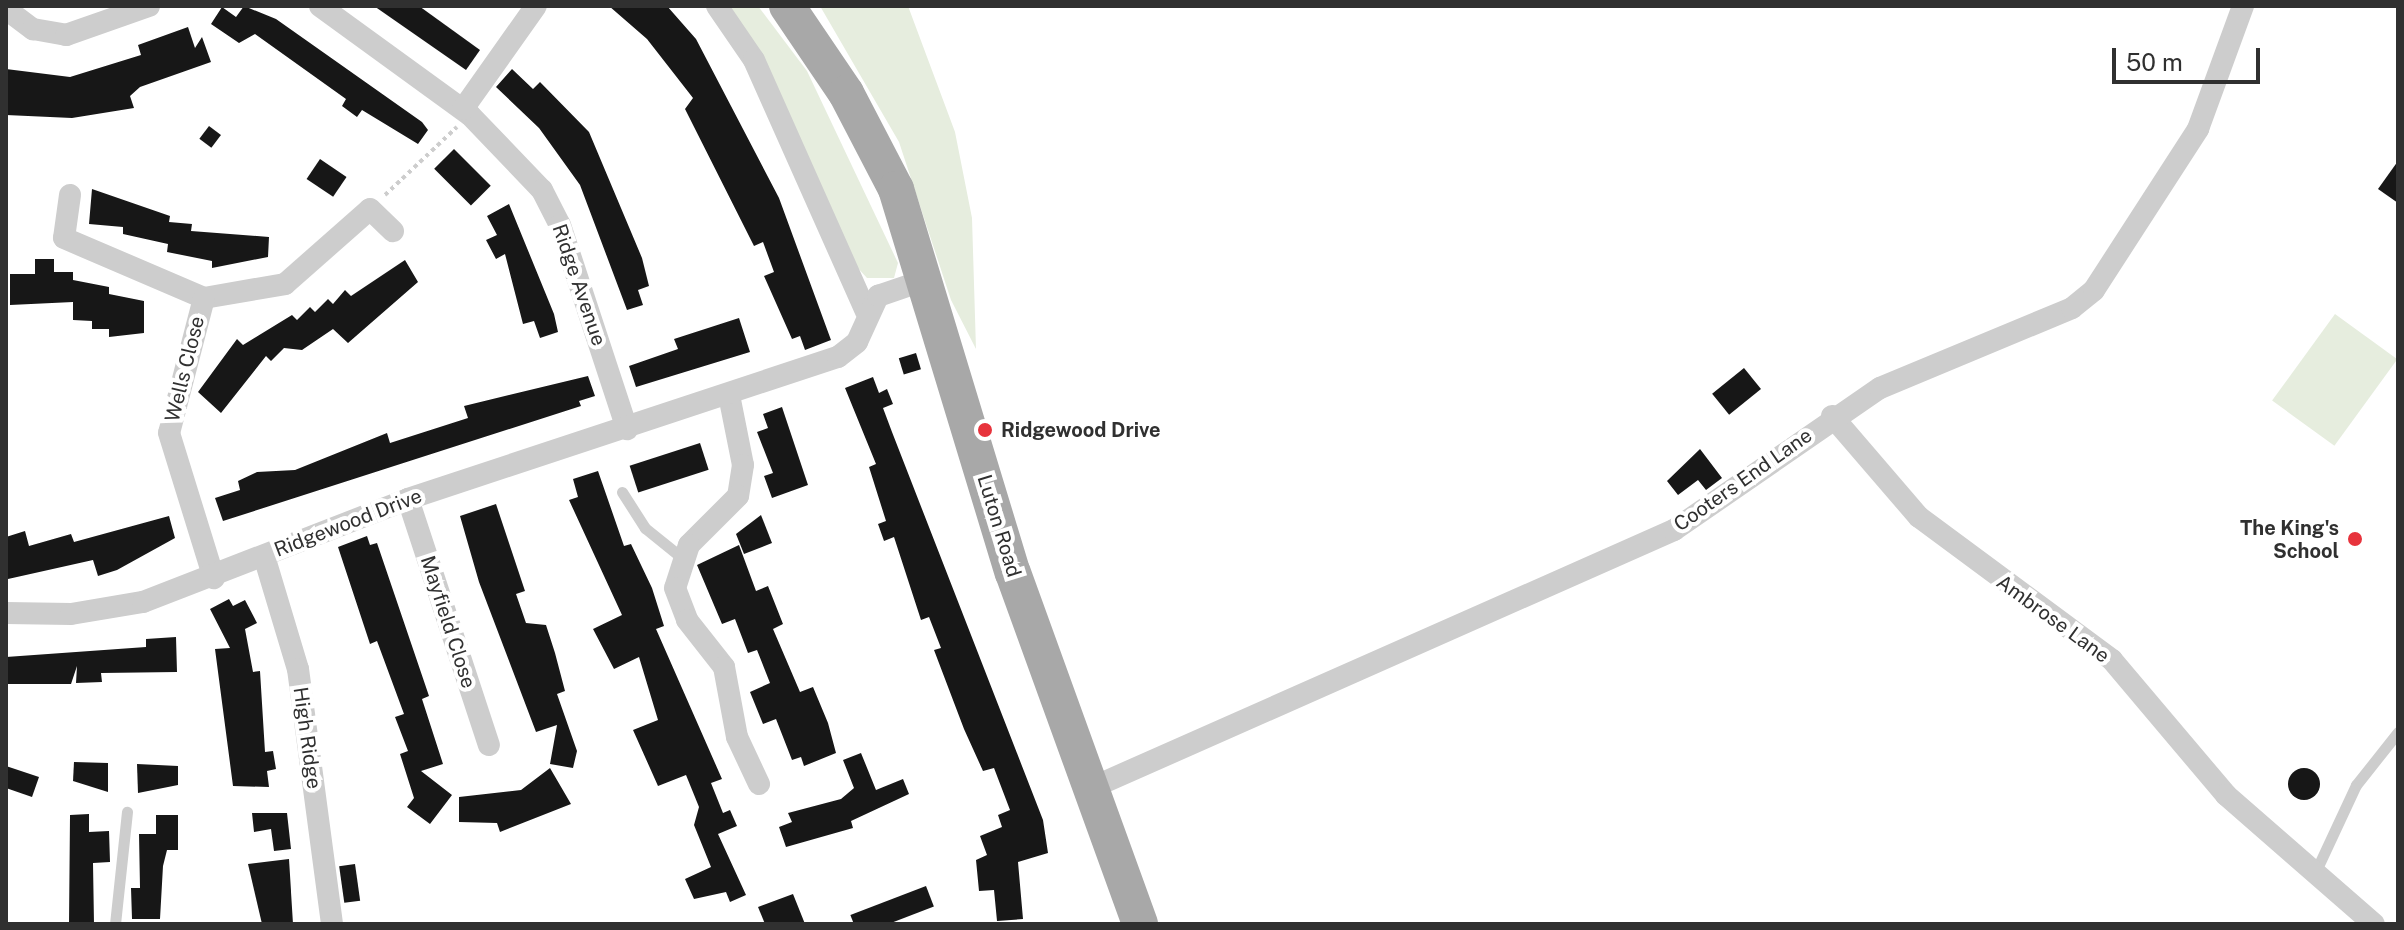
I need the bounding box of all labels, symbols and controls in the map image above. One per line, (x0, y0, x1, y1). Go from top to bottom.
scale bar (2116, 32, 2264, 82)
text: 50 m (2126, 48, 2183, 76)
street label: Ridge Avenue (547, 221, 611, 349)
street label: Wells Close (160, 314, 210, 424)
place label: Ridgewood Drive (1001, 418, 1161, 442)
marker: Ridgewood Drive (976, 421, 994, 439)
street label: Cooters End Lane (1669, 423, 1817, 537)
street label: Luton Road (972, 472, 1026, 580)
street label: Ridgewood Drive (271, 484, 425, 562)
place label: The King's School (2240, 516, 2339, 563)
marker: The King's School (2346, 530, 2364, 548)
street label: Mayfield Close (415, 553, 481, 691)
street label: Ambrose Lane (1992, 570, 2114, 668)
street label: High Ridge (288, 685, 326, 791)

